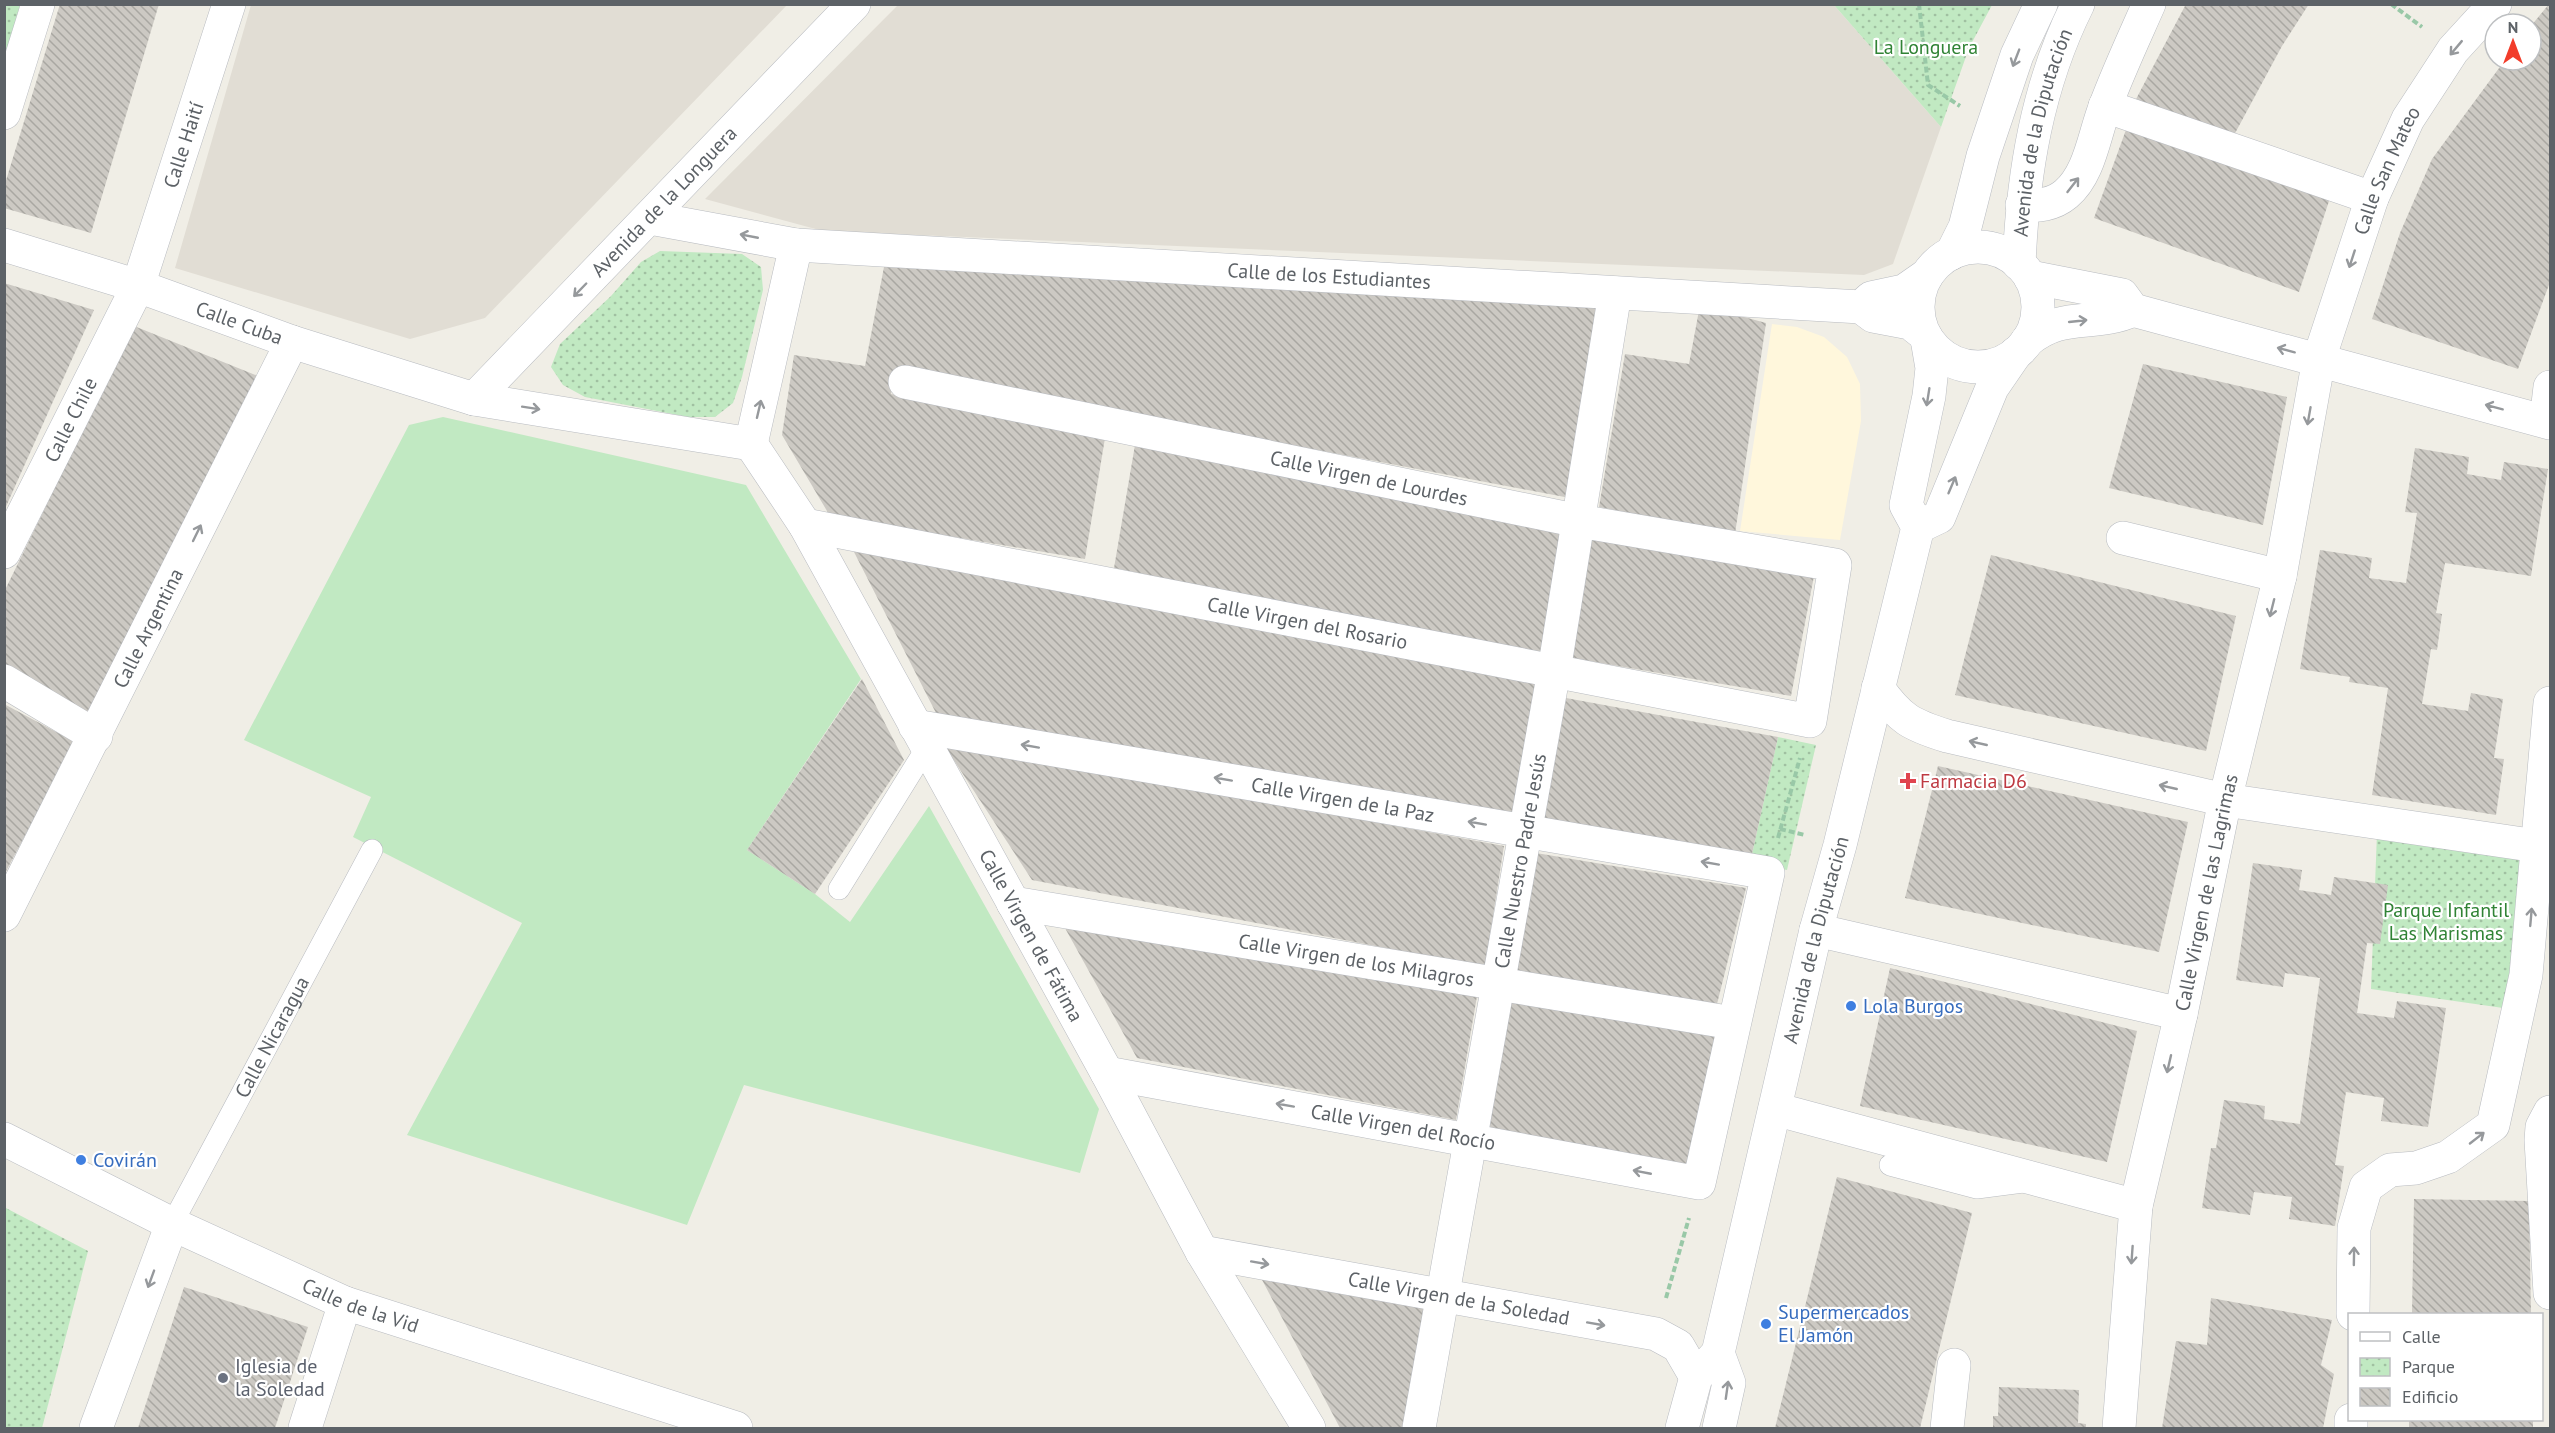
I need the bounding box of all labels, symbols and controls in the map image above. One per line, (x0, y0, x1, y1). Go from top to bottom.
north arrow (2483, 12, 2543, 72)
text: N (2508, 17, 2518, 37)
street label: Avenida de la Diputación (2008, 24, 2078, 238)
park label: La Longuera (1874, 34, 1978, 60)
one-way arrow (2450, 40, 2463, 56)
one-way arrow (2010, 48, 2021, 66)
street label: Calle Haití (157, 99, 210, 191)
street label: Calle San Mateo (2348, 101, 2426, 238)
street label: Avenida de la Longuera (585, 121, 743, 282)
one-way arrow (2067, 177, 2080, 193)
one-way arrow (740, 230, 759, 241)
one-way arrow (2346, 249, 2357, 268)
street label: Calle de los Estudiantes (1227, 257, 1432, 295)
one-way arrow (573, 282, 587, 297)
street label: Calle Cuba (192, 295, 286, 351)
one-way arrow (2068, 315, 2088, 326)
one-way arrow (2277, 344, 2296, 355)
street label: Calle Chile (38, 373, 103, 467)
one-way arrow (1923, 387, 1934, 407)
one-way arrow (753, 400, 765, 419)
one-way arrow (2485, 401, 2504, 412)
one-way arrow (521, 403, 541, 414)
one-way arrow (2303, 406, 2314, 426)
street label: Calle Virgen de Lourdes (1268, 444, 1470, 512)
one-way arrow (1947, 476, 1959, 494)
one-way arrow (191, 525, 203, 543)
street label: Calle Argentina (107, 564, 189, 693)
street label: Calle Virgen del Rosario (1205, 591, 1410, 655)
one-way arrow (2266, 598, 2278, 617)
one-way arrow (1969, 737, 1988, 749)
one-way arrow (1021, 740, 1041, 751)
street label: Calle Nuestro Padre Jesús (1488, 751, 1552, 970)
place label: Farmacia D6 (1920, 768, 2027, 794)
street label: Calle Virgen de la Paz (1249, 771, 1436, 828)
street label: Calle Virgen de las Lagrimas (2169, 771, 2244, 1013)
one-way arrow (1213, 773, 1233, 784)
marker: Farmacia D6 (1901, 774, 1915, 788)
one-way arrow (2159, 781, 2179, 792)
one-way arrow (1467, 817, 1487, 828)
street label: Avenida de la Diputación (1777, 834, 1855, 1046)
street label: Calle Virgen de Fátima (973, 845, 1089, 1026)
one-way arrow (1701, 857, 1721, 868)
park label: Parque Infantil Las Marismas (2383, 897, 2509, 946)
one-way arrow (2526, 907, 2537, 927)
street label: Calle Virgen de los Milagros (1236, 928, 1476, 993)
street label: Calle Nicaragua (229, 972, 315, 1102)
place label: Lola Burgos (1863, 993, 1963, 1019)
marker: Lola Burgos (1844, 999, 1858, 1013)
one-way arrow (2163, 1054, 2174, 1073)
street label: Calle Virgen del Rocío (1309, 1098, 1497, 1156)
one-way arrow (1275, 1099, 1295, 1110)
one-way arrow (2468, 1131, 2484, 1144)
place label: Covirán (93, 1147, 157, 1173)
marker: Covirán (74, 1153, 88, 1167)
one-way arrow (1632, 1166, 1652, 1177)
one-way arrow (2126, 1245, 2137, 1265)
one-way arrow (2348, 1247, 2360, 1267)
one-way arrow (1249, 1258, 1269, 1269)
street label: Calle Virgen de la Soledad (1346, 1266, 1572, 1331)
one-way arrow (145, 1269, 156, 1288)
street label: Calle de la Vid (298, 1272, 422, 1339)
place label: Supermercados El Jamón (1778, 1299, 1909, 1348)
legend (2348, 1313, 2543, 1421)
marker: Supermercados El Jamón (1759, 1317, 1773, 1331)
one-way arrow (1586, 1318, 1605, 1329)
text: Calle (2402, 1325, 2441, 1348)
place label: Iglesia de la Soledad (235, 1353, 325, 1402)
text: Parque (2402, 1355, 2455, 1378)
marker: Iglesia de la Soledad (216, 1371, 230, 1385)
one-way arrow (1721, 1381, 1732, 1400)
text: Edificio (2402, 1385, 2458, 1408)

